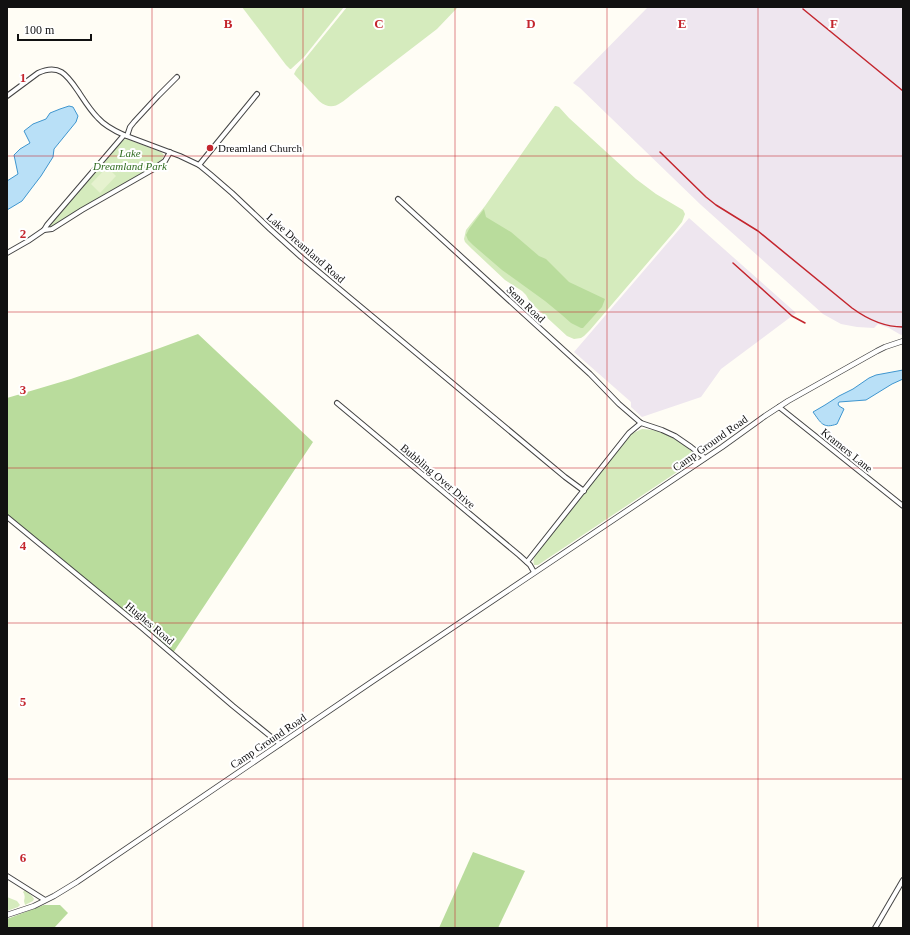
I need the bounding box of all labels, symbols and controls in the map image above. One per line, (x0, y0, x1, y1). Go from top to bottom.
scale bar (18, 16, 91, 42)
text: B (224, 16, 233, 31)
text: C (374, 16, 384, 31)
text: D (526, 16, 536, 31)
text: E (678, 16, 686, 31)
text: F (830, 16, 838, 31)
text: 100 m (24, 23, 55, 37)
text: 1 (20, 70, 26, 85)
place label: Dreamland Church (218, 142, 302, 154)
marker: Dreamland Church (205, 143, 215, 153)
park label: Lake Dreamland Park (92, 147, 168, 172)
street label: Lake Dreamland Road (264, 211, 348, 286)
text: 2 (20, 226, 26, 241)
street label: Senn Road (504, 283, 548, 325)
text: 3 (20, 382, 27, 397)
street label: Camp Ground Road (670, 412, 750, 473)
street label: Kramers Lane (819, 426, 875, 474)
street label: Bubbling Over Drive (398, 441, 478, 511)
text: 4 (20, 538, 27, 553)
street label: Hughes Road (123, 599, 177, 647)
text: 5 (20, 694, 27, 709)
street label: Camp Ground Road (228, 711, 308, 771)
text: 6 (20, 850, 27, 865)

